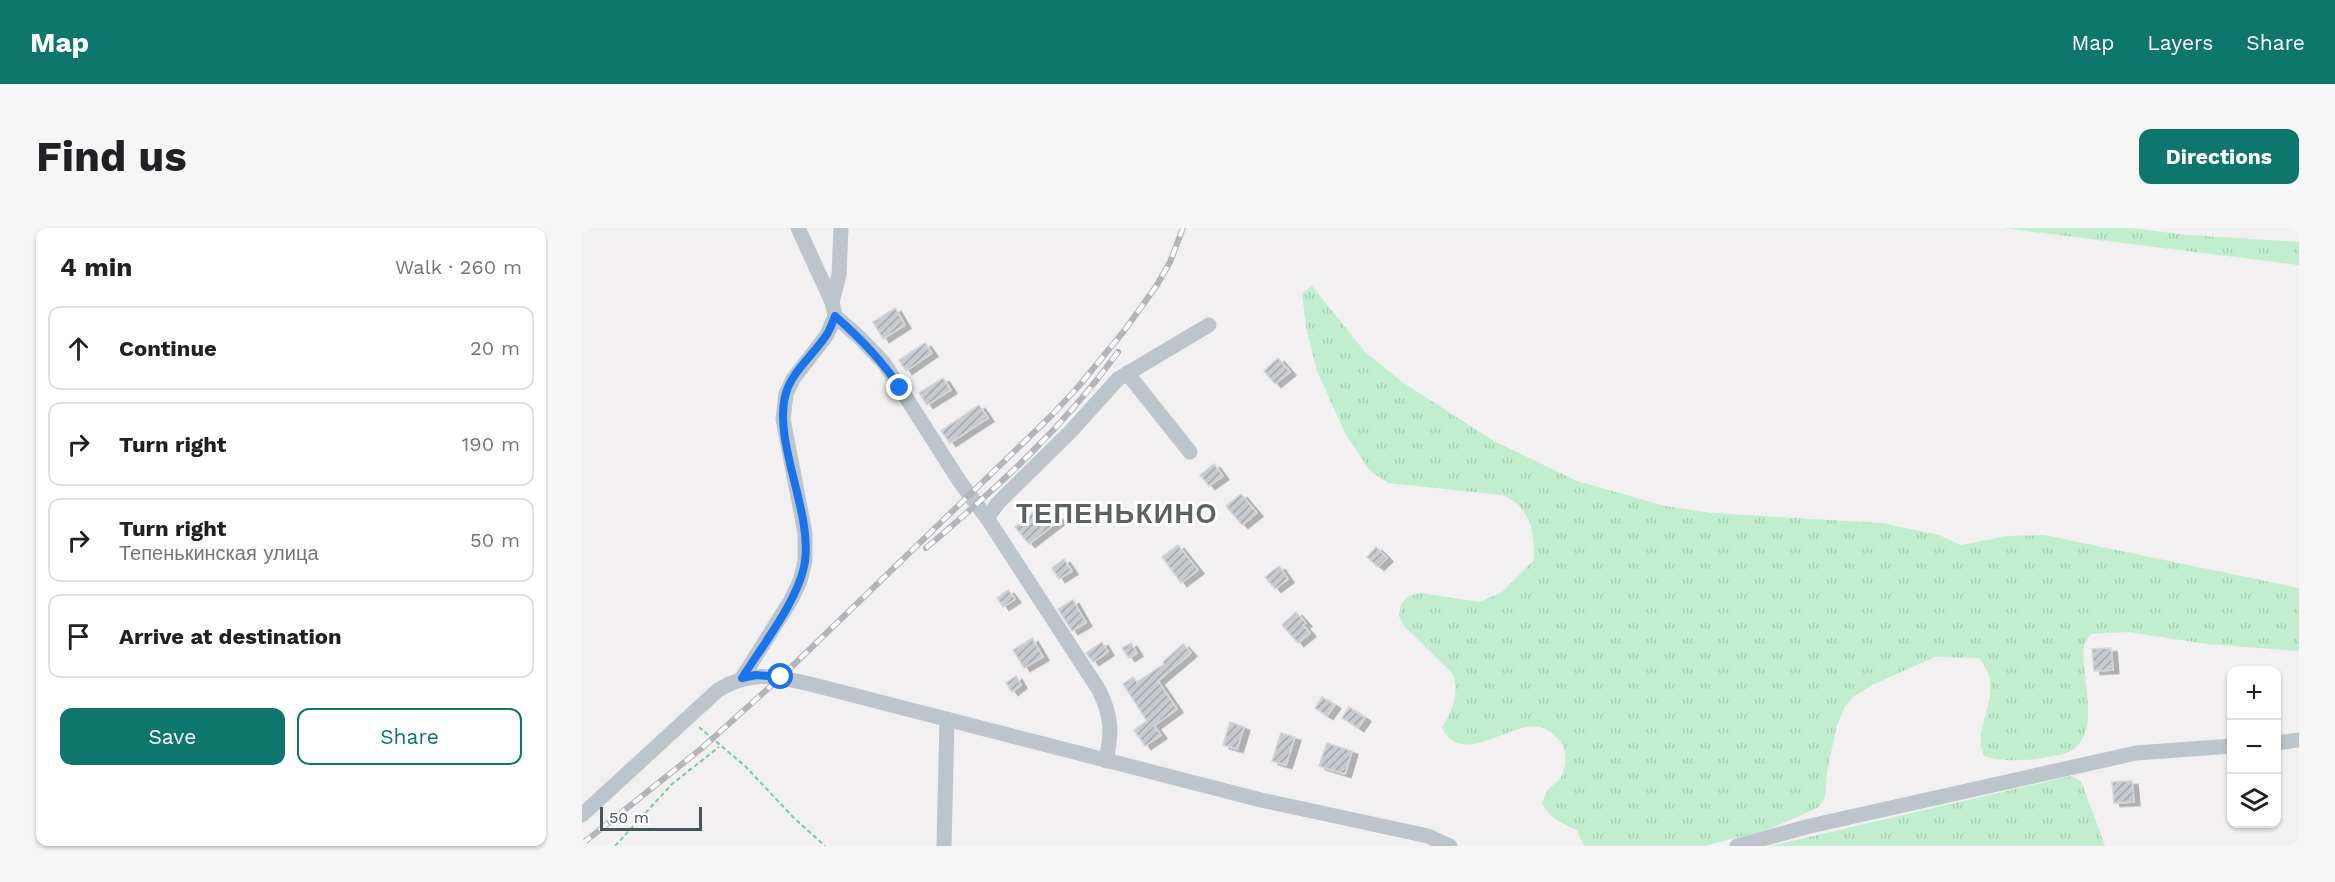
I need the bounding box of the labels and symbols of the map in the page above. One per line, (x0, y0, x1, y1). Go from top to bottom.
route end (886, 374, 912, 400)
district label: ТЕПЕНЬКИНО (1016, 498, 1218, 530)
route start (767, 663, 793, 689)
scale bar (600, 804, 702, 832)

